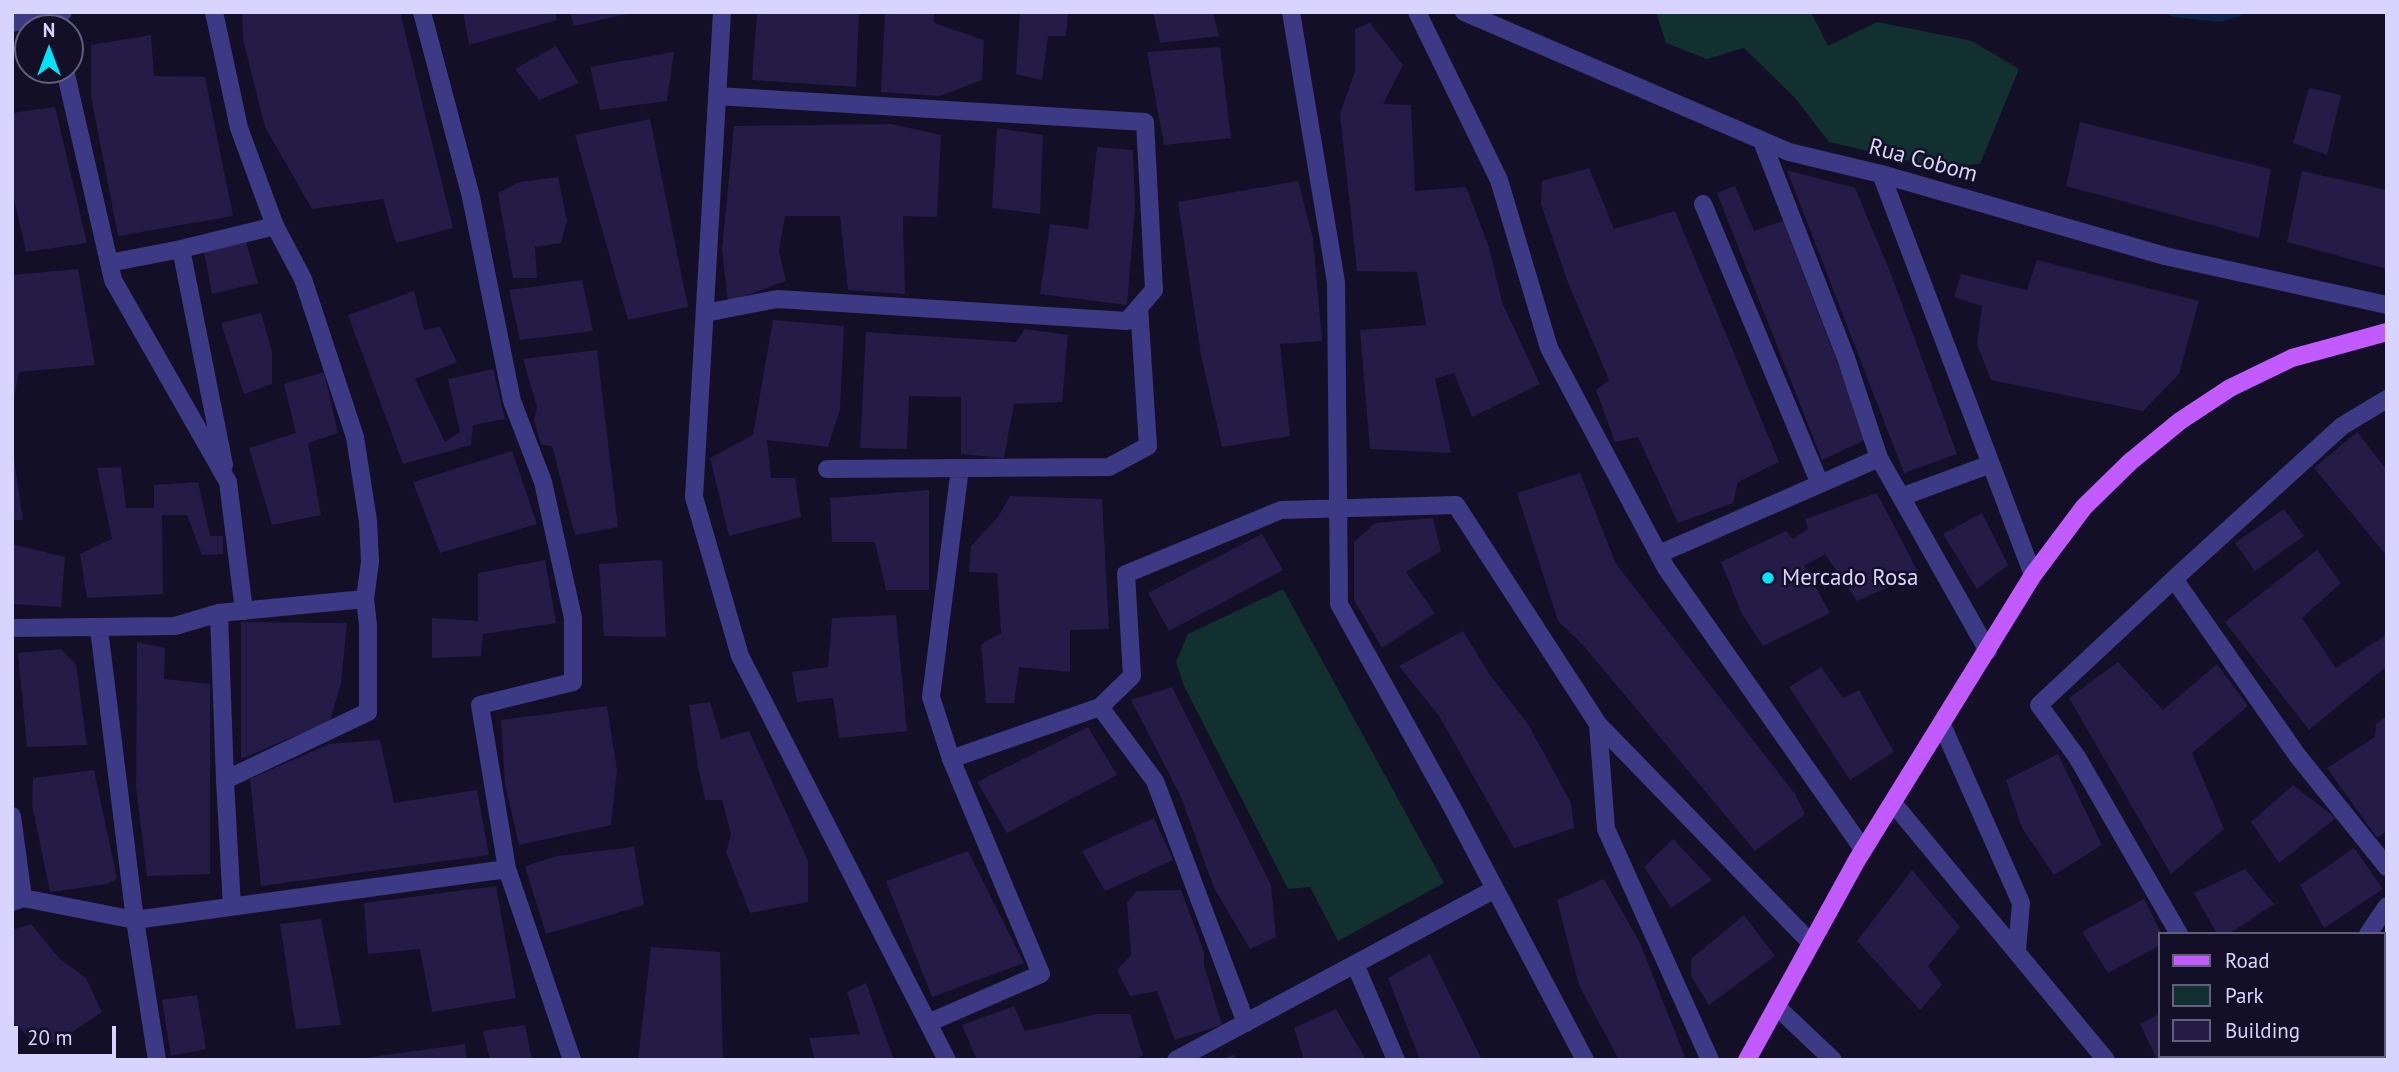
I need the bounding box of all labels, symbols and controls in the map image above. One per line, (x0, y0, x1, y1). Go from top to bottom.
north arrow (14, 14, 84, 84)
text: N (43, 18, 55, 42)
street label: Rua Cobom (1866, 133, 1980, 189)
place label: Mercado Rosa (1782, 564, 1918, 592)
marker: Mercado Rosa (1760, 570, 1776, 586)
legend (2158, 932, 2385, 1058)
text: Road (2225, 947, 2269, 974)
text: Park (2225, 982, 2264, 1009)
scale bar (18, 1012, 119, 1056)
text: Building (2225, 1017, 2300, 1044)
text: 20 m (27, 1024, 73, 1051)

